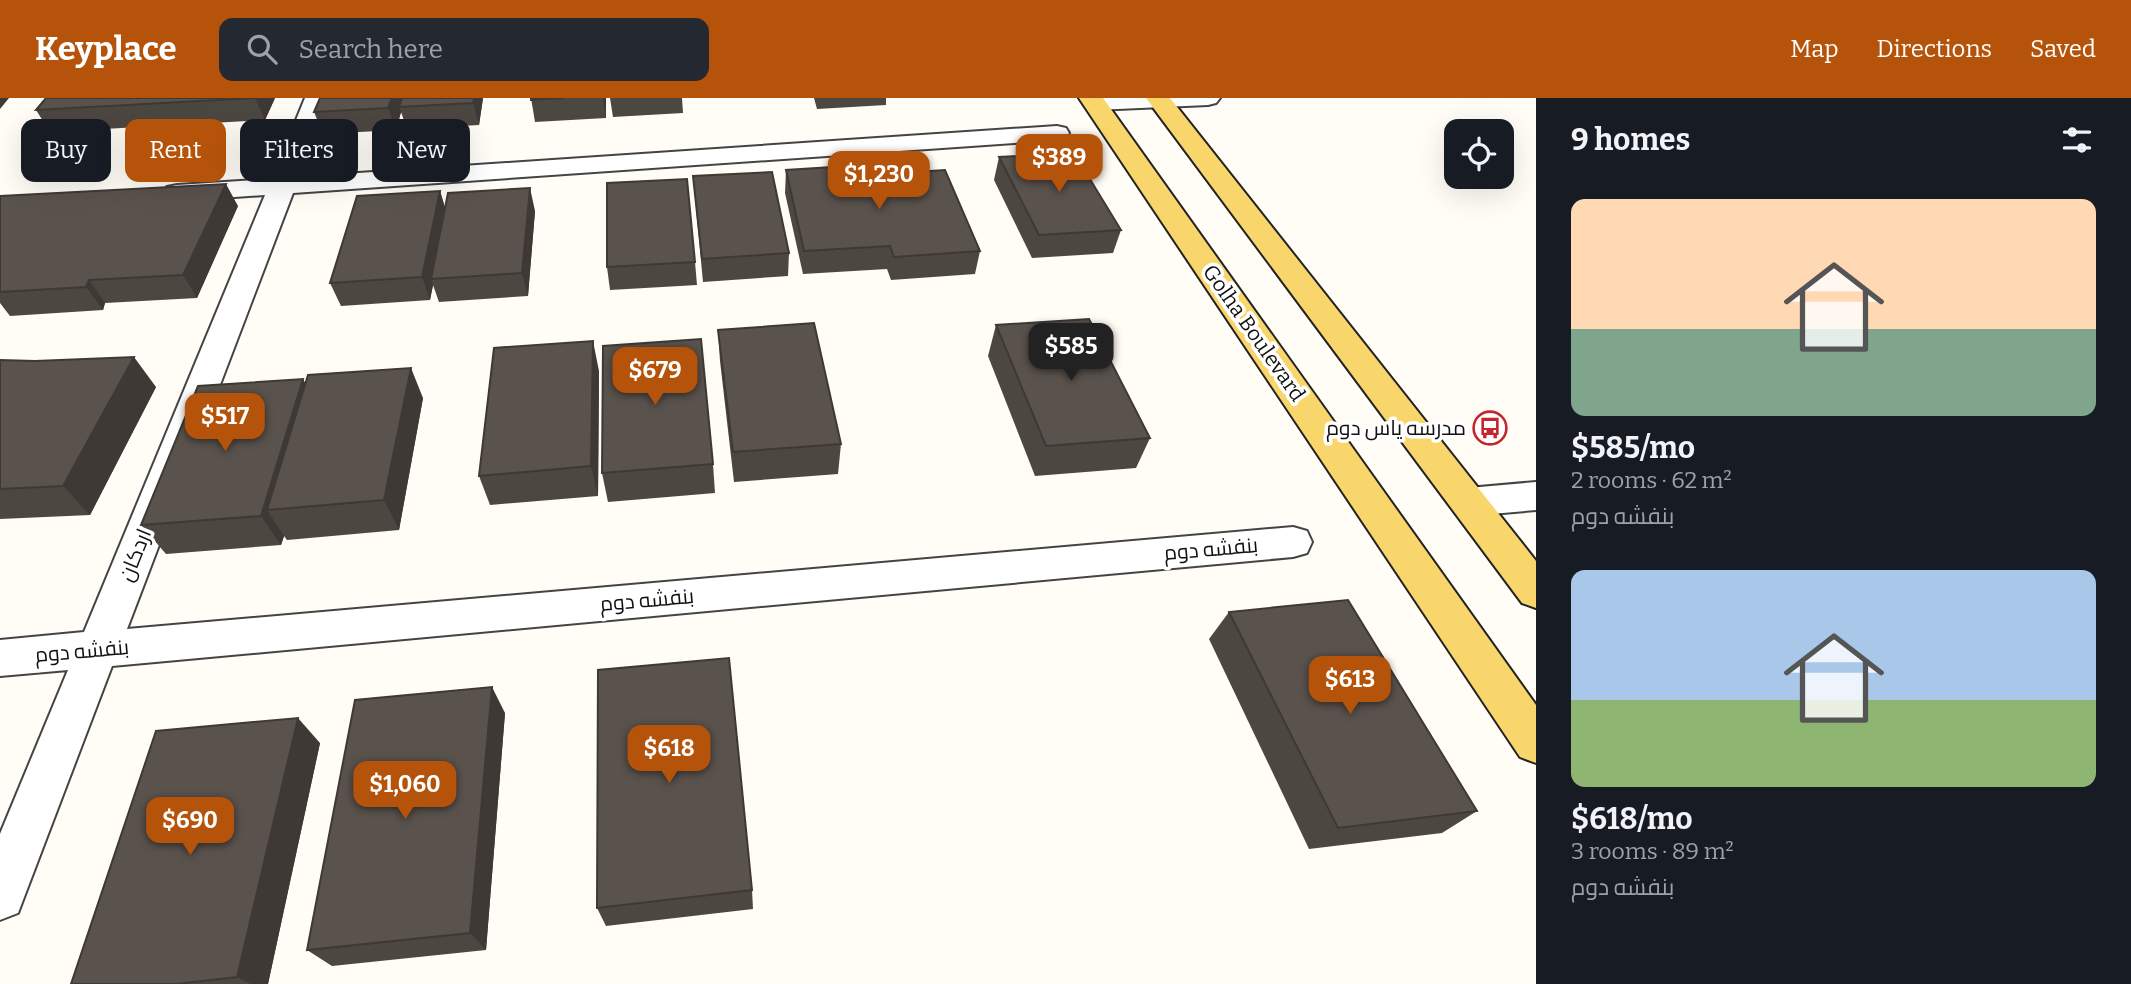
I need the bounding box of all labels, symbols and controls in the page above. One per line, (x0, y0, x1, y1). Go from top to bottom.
search box (219, 18, 709, 81)
text: Keyplace (35, 29, 177, 69)
icon: search (243, 30, 281, 68)
text: Search here (299, 34, 443, 65)
text: Map (1790, 35, 1839, 63)
text: Directions (1877, 35, 1992, 63)
text: Saved (2030, 35, 2096, 63)
chip: Buy (21, 119, 111, 182)
chip: Rent (125, 119, 226, 182)
chip: Filters (240, 119, 358, 182)
chip: New (372, 119, 470, 182)
map controls (1444, 119, 1514, 189)
button: locate (1444, 119, 1514, 189)
icon: filters (2058, 121, 2096, 159)
text: 9 homes (1571, 122, 1690, 158)
pin: $389 (1018, 134, 1100, 194)
text: $389 (1032, 143, 1086, 171)
pin: $1,230 (822, 152, 936, 211)
text: $1,230 (844, 160, 914, 188)
icon: home (1771, 244, 1897, 370)
street label: Golha Boulevard (1197, 260, 1311, 406)
pin: $585 (1030, 324, 1112, 383)
text: $585 (1045, 332, 1097, 360)
pin: $679 (614, 348, 696, 407)
text: $679 (629, 356, 681, 384)
pin: $517 (184, 394, 266, 453)
text: $517 (201, 402, 249, 430)
bus stop icon: مدرسه یاس دوم (1471, 409, 1509, 447)
place label: مدرسه یاس دوم (1326, 415, 1466, 442)
text: $585/mo (1571, 430, 1695, 466)
text: 2 rooms · 62 m² (1571, 466, 1732, 494)
text: بنفشه دوم (1571, 502, 1674, 530)
street label: اردکان (113, 525, 157, 585)
street label: بنفشه دوم (1163, 532, 1259, 567)
street label: بنفشه دوم (599, 583, 695, 618)
icon: home (1771, 615, 1897, 741)
street label: بنفشه دوم (34, 634, 130, 669)
pin: $613 (1309, 656, 1391, 716)
text: $613 (1325, 665, 1375, 693)
pin: $618 (628, 726, 710, 785)
text: $618 (643, 734, 695, 762)
pin: $1,060 (348, 762, 462, 821)
text: $1,060 (369, 770, 441, 798)
pin: $690 (149, 798, 231, 857)
text: $618/mo (1571, 801, 1693, 837)
text: $690 (162, 806, 218, 834)
text: 3 rooms · 89 m² (1571, 837, 1734, 865)
text: بنفشه دوم (1571, 873, 1674, 901)

